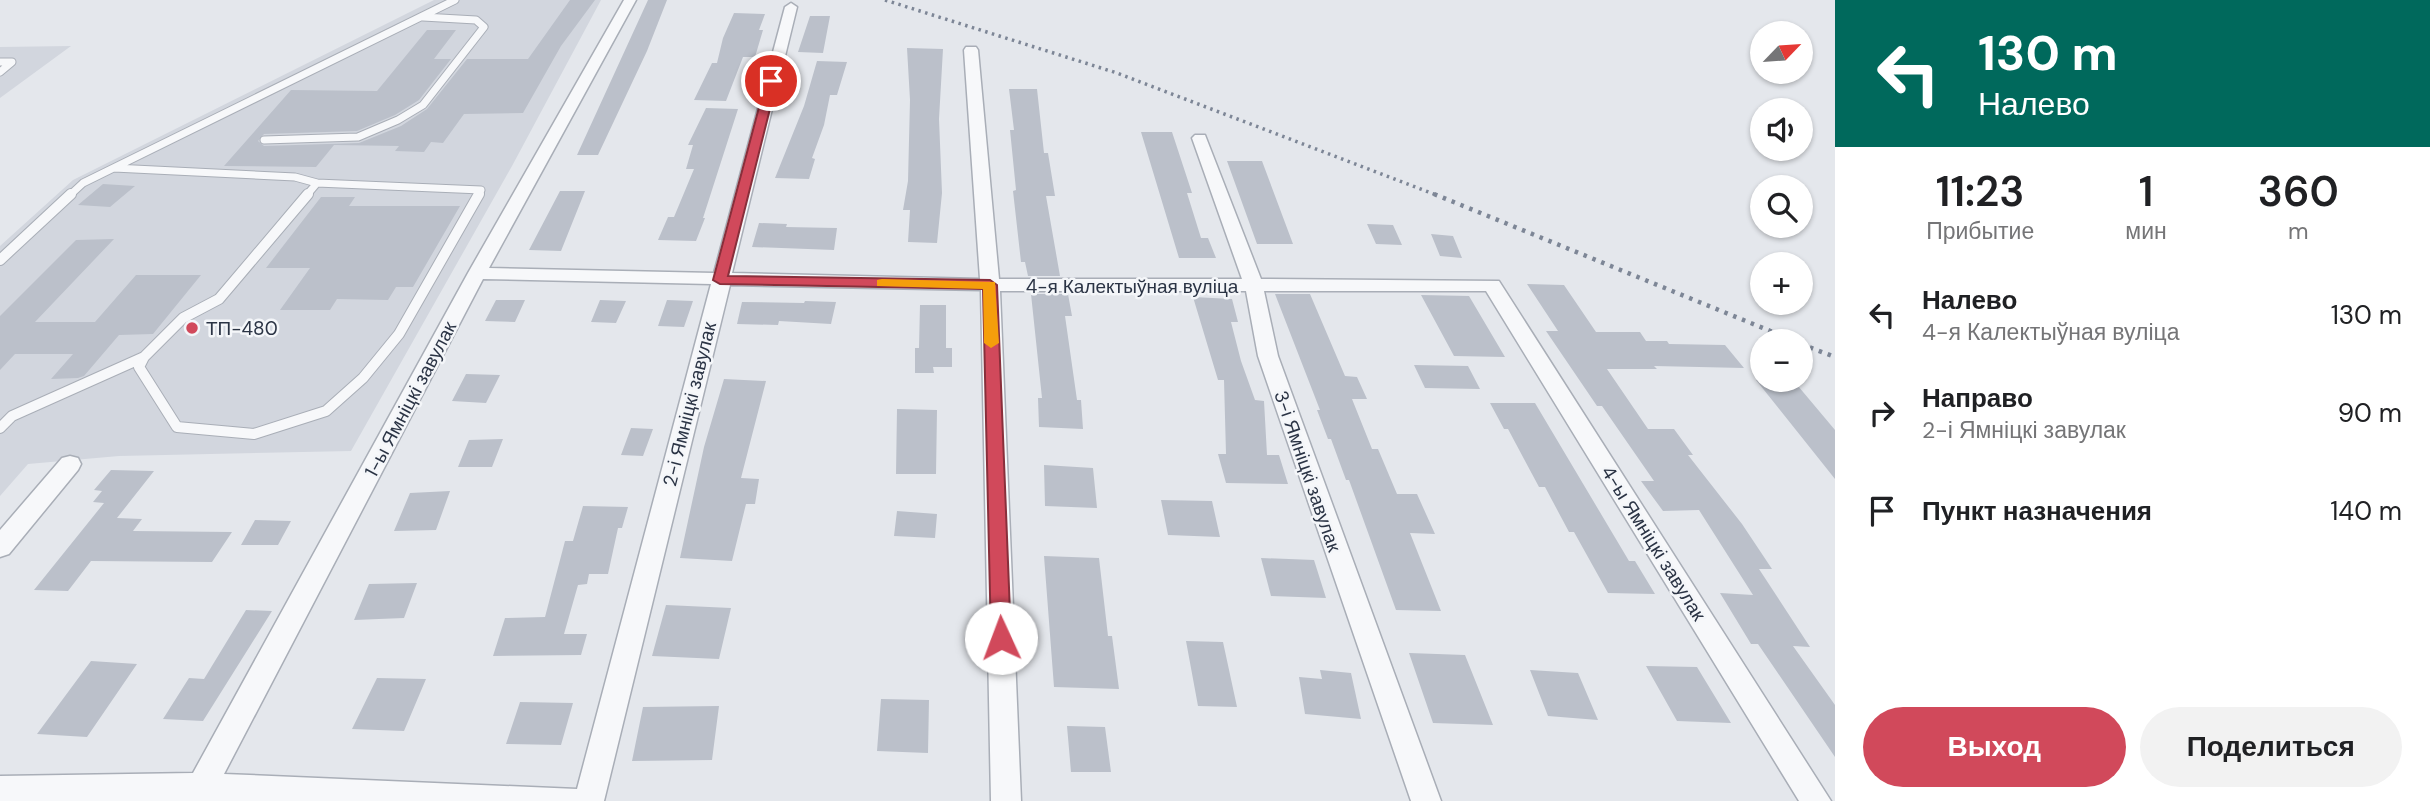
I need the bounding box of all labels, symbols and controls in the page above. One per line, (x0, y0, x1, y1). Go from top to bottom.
north arrow (1750, 21, 1813, 84)
map controls (1750, 21, 1813, 392)
text: 130 m (1978, 21, 2118, 85)
icon: left (1863, 28, 1954, 119)
pin (741, 51, 801, 111)
icon: arrive (752, 62, 790, 100)
text: Налево (1978, 83, 2090, 125)
button: sound (1750, 98, 1813, 161)
text: 11:23 (1936, 164, 2024, 219)
text: 1 (2139, 164, 2153, 219)
text: 360 (2258, 164, 2339, 219)
button: search (1750, 175, 1813, 238)
text: Прибытие (1926, 216, 2034, 246)
text: мин (2125, 216, 2167, 246)
text: m (2288, 216, 2309, 246)
button: + (1750, 252, 1813, 315)
street label: 4-я Калектыўная вуліца (1026, 274, 1239, 299)
text: Налево (1922, 283, 2017, 317)
icon: left (1863, 296, 1901, 334)
text: 130 m (2331, 298, 2402, 332)
place label: ТП-480 (206, 316, 278, 341)
street label: 1-ы Ямніцкі завулак (359, 316, 462, 481)
text: 4-я Калектыўная вуліца (1922, 317, 2180, 347)
street label: 2-і Ямніцкі завулак (657, 319, 722, 489)
marker: ТП-480 (184, 320, 200, 336)
button: − (1750, 329, 1813, 392)
text: Направо (1922, 381, 2033, 415)
street label: 3-і Ямніцкі завулак (1268, 387, 1347, 556)
icon: right (1863, 394, 1901, 432)
text: 90 m (2338, 396, 2402, 430)
text: 2-і Ямніцкі завулак (1922, 415, 2126, 445)
street label: 4-ы Ямніцкі завулак (1596, 461, 1712, 626)
icon: arrive (1863, 492, 1901, 530)
text: Пункт назначения (1922, 494, 2152, 528)
text: 140 m (2330, 494, 2402, 528)
position arrow (964, 601, 1038, 675)
button: Выход (1863, 707, 2126, 787)
button: Поделиться (2140, 707, 2402, 787)

